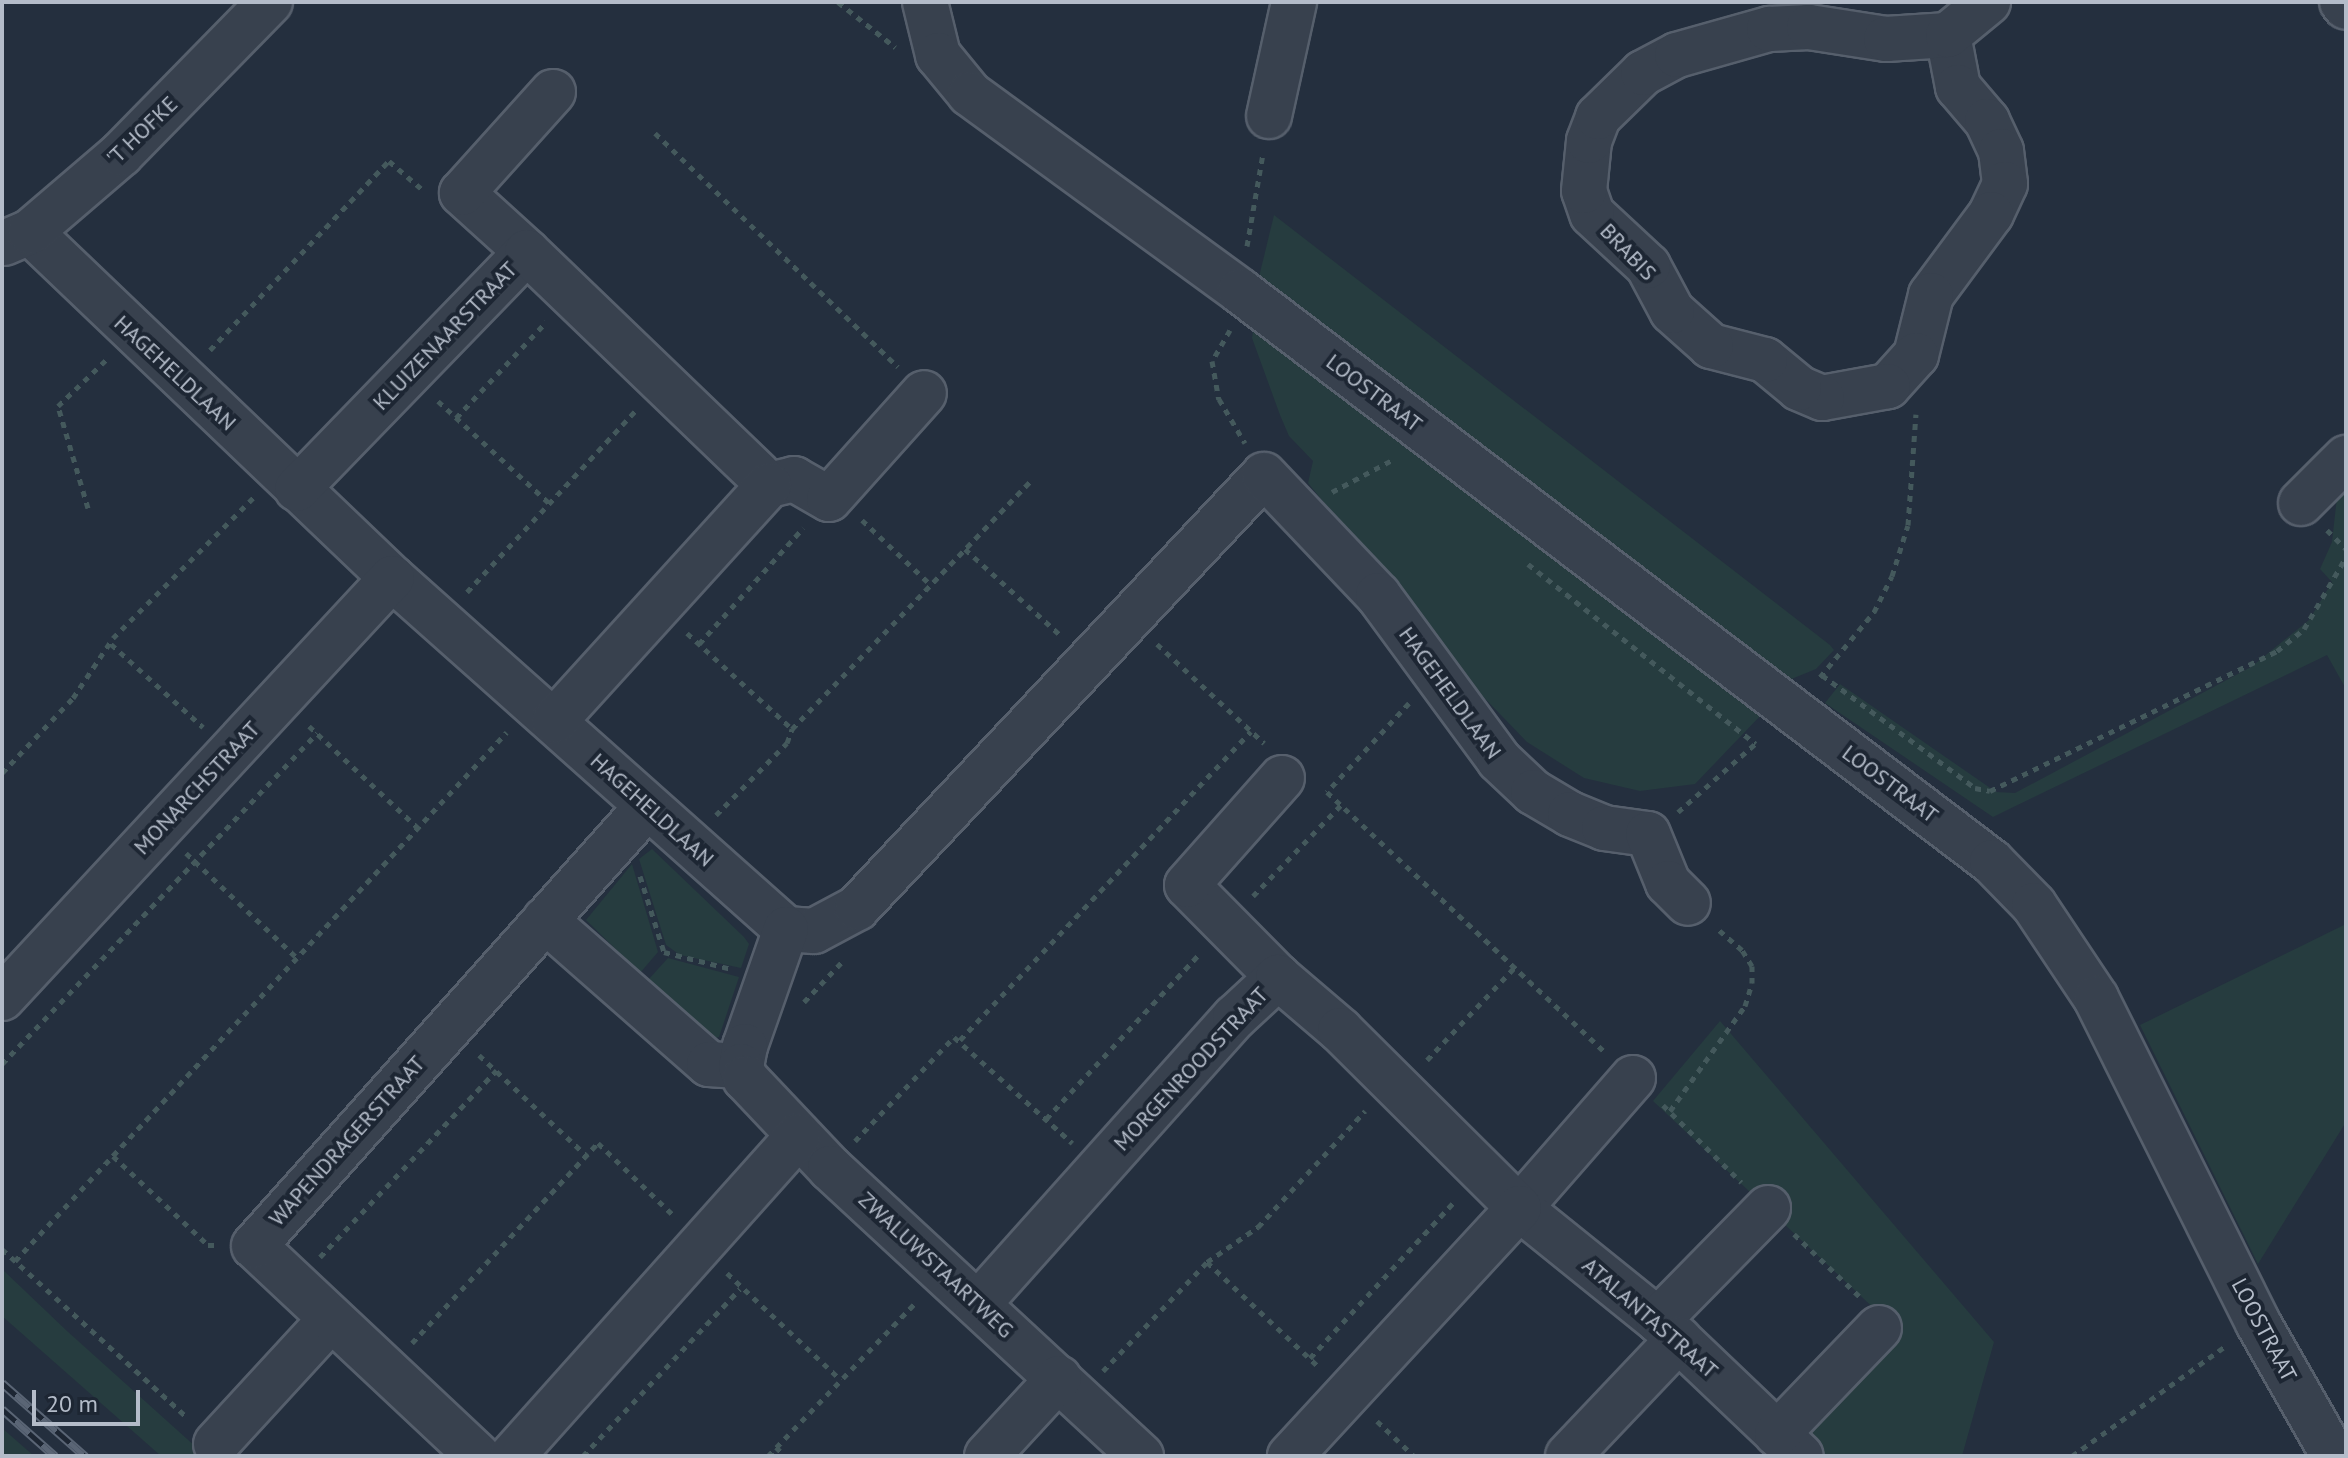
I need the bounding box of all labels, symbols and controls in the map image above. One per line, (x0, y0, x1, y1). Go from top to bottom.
street label: 'T HOFKE (101, 90, 183, 172)
street label: BRABIS (1594, 218, 1662, 286)
street label: KLUIZENAARSTRAAT (367, 256, 523, 416)
street label: HAGEHELDLAAN (109, 310, 241, 436)
street label: LOOSTRAAT (1321, 348, 1427, 438)
street label: HAGEHELDLAAN (1393, 622, 1507, 764)
street label: MONARCHSTRAAT (129, 716, 265, 860)
street label: LOOSTRAAT (1837, 739, 1943, 829)
street label: HAGEHELDLAAN (585, 748, 719, 872)
street label: MORGENROODSTRAAT (1108, 982, 1274, 1156)
street label: WAPENDRAGERSTRAAT (264, 1050, 430, 1232)
street label: ZWALUWSTAARTWEG (853, 1186, 1019, 1344)
street label: ATALANTASTRAAT (1577, 1252, 1723, 1384)
street label: LOOSTRAAT (2226, 1274, 2302, 1386)
scale bar (36, 1374, 144, 1424)
text: 20 m (46, 1388, 98, 1419)

